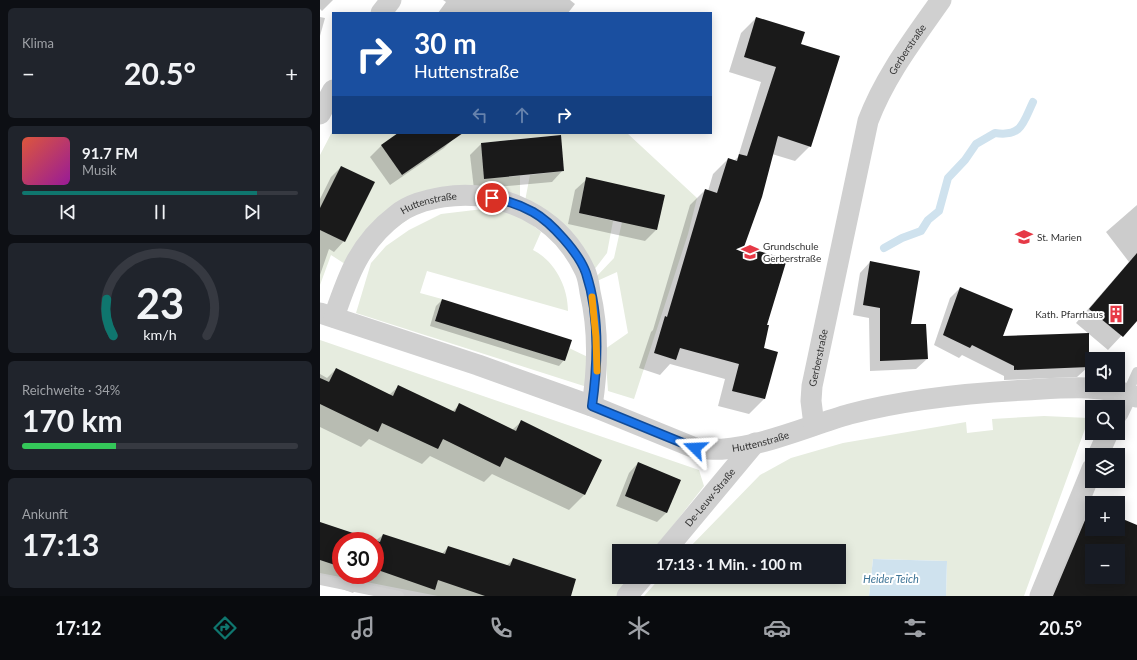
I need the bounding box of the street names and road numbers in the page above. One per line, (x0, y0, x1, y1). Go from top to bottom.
street label: Gerberstraße (886, 22, 928, 77)
street label: Huttenstraße (398, 190, 457, 216)
street label: Gerberstraße (806, 328, 830, 388)
street label: Huttenstraße (731, 428, 791, 454)
street label: De-Leuw-Straße (682, 466, 738, 529)

